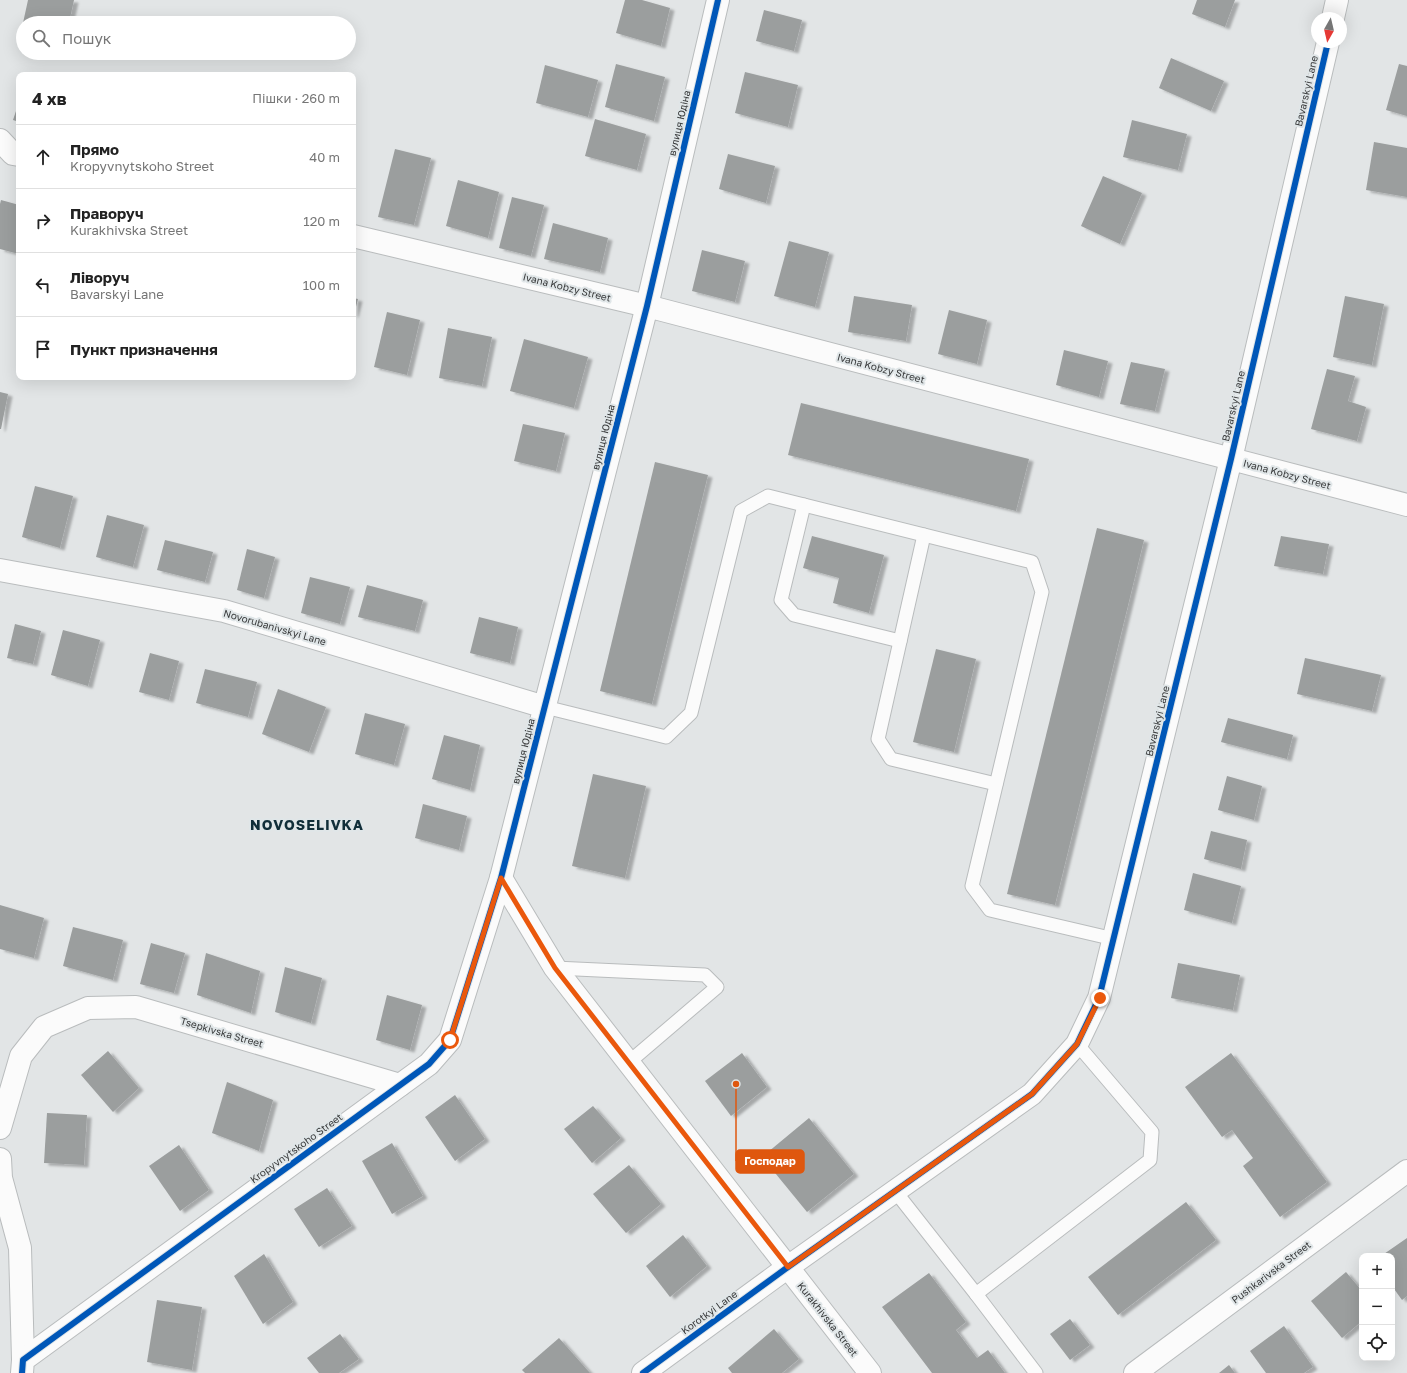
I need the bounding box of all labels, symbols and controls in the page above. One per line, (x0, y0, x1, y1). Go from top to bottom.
north arrow (1311, 12, 1347, 48)
search box (16, 16, 356, 60)
icon: search (30, 27, 52, 49)
text: Пошук (62, 29, 111, 47)
street label: Bavarskyi Lane (1292, 54, 1320, 128)
text: 4 хв (32, 88, 67, 109)
street label: вулиця Юдіна (666, 89, 692, 157)
text: Пішки · 260 m (252, 90, 340, 106)
text: Прямо (70, 140, 119, 158)
icon: ahead (32, 146, 54, 168)
text: 40 m (309, 149, 340, 165)
text: Kropyvnytskoho Street (70, 158, 214, 174)
text: Праворуч (70, 204, 144, 222)
icon: right (32, 210, 54, 232)
text: 120 m (303, 213, 340, 229)
text: Kurakhivska Street (70, 222, 188, 238)
text: Ліворуч (70, 268, 129, 286)
street label: Ivana Kobzy Street (522, 270, 612, 304)
icon: left (32, 274, 54, 296)
text: 100 m (303, 277, 340, 293)
text: Bavarskyi Lane (70, 286, 164, 302)
icon: arrive (32, 338, 54, 360)
text: Пункт призначення (70, 340, 218, 358)
street label: Ivana Kobzy Street (836, 351, 926, 385)
street label: Bavarskyi Lane (1219, 369, 1247, 443)
street label: вулиця Юдіна (589, 403, 617, 471)
street label: Ivana Kobzy Street (1242, 457, 1332, 491)
street label: Novorubanivskyi Lane (222, 607, 328, 647)
street label: Bavarskyi Lane (1142, 684, 1172, 757)
street label: вулиця Юдіна (509, 717, 537, 785)
district label: NOVOSELIVKA (250, 816, 364, 833)
route end (1091, 989, 1109, 1007)
street label: Tsepkivska Street (179, 1014, 265, 1050)
route start (441, 1031, 459, 1049)
street label: Kropyvnytskoho Street (248, 1111, 344, 1185)
callout: Господар (736, 1150, 804, 1173)
text: Господар (744, 1154, 796, 1167)
street label: Pushkarivska Street (1229, 1238, 1313, 1306)
map controls (1359, 1253, 1395, 1361)
button: + (1359, 1253, 1395, 1289)
street label: Kurakhivska Street (795, 1279, 861, 1359)
street label: Korotkyi Lane (679, 1288, 740, 1336)
button: − (1359, 1289, 1395, 1325)
button: locate (1359, 1325, 1395, 1361)

